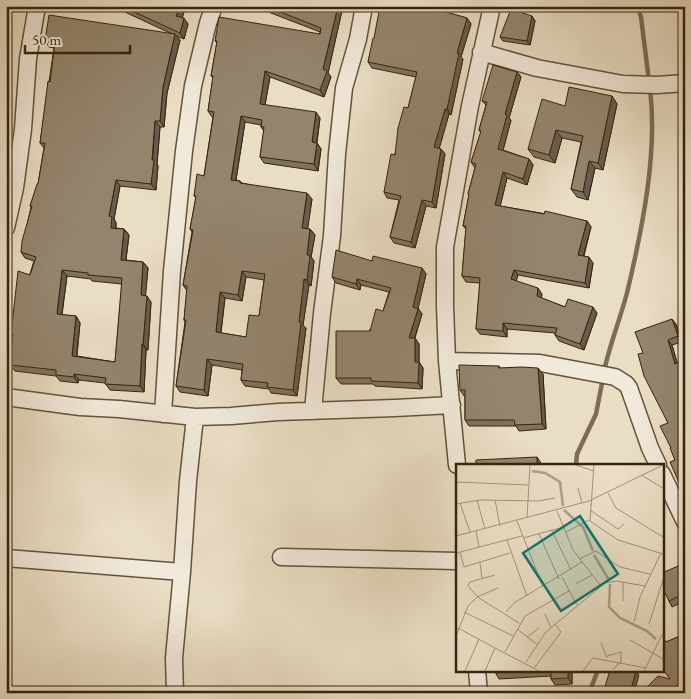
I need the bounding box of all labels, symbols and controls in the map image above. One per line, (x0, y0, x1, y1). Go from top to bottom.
scale bar (25, 22, 130, 54)
text: 50 m (32, 30, 61, 49)
inset map (456, 464, 664, 672)

